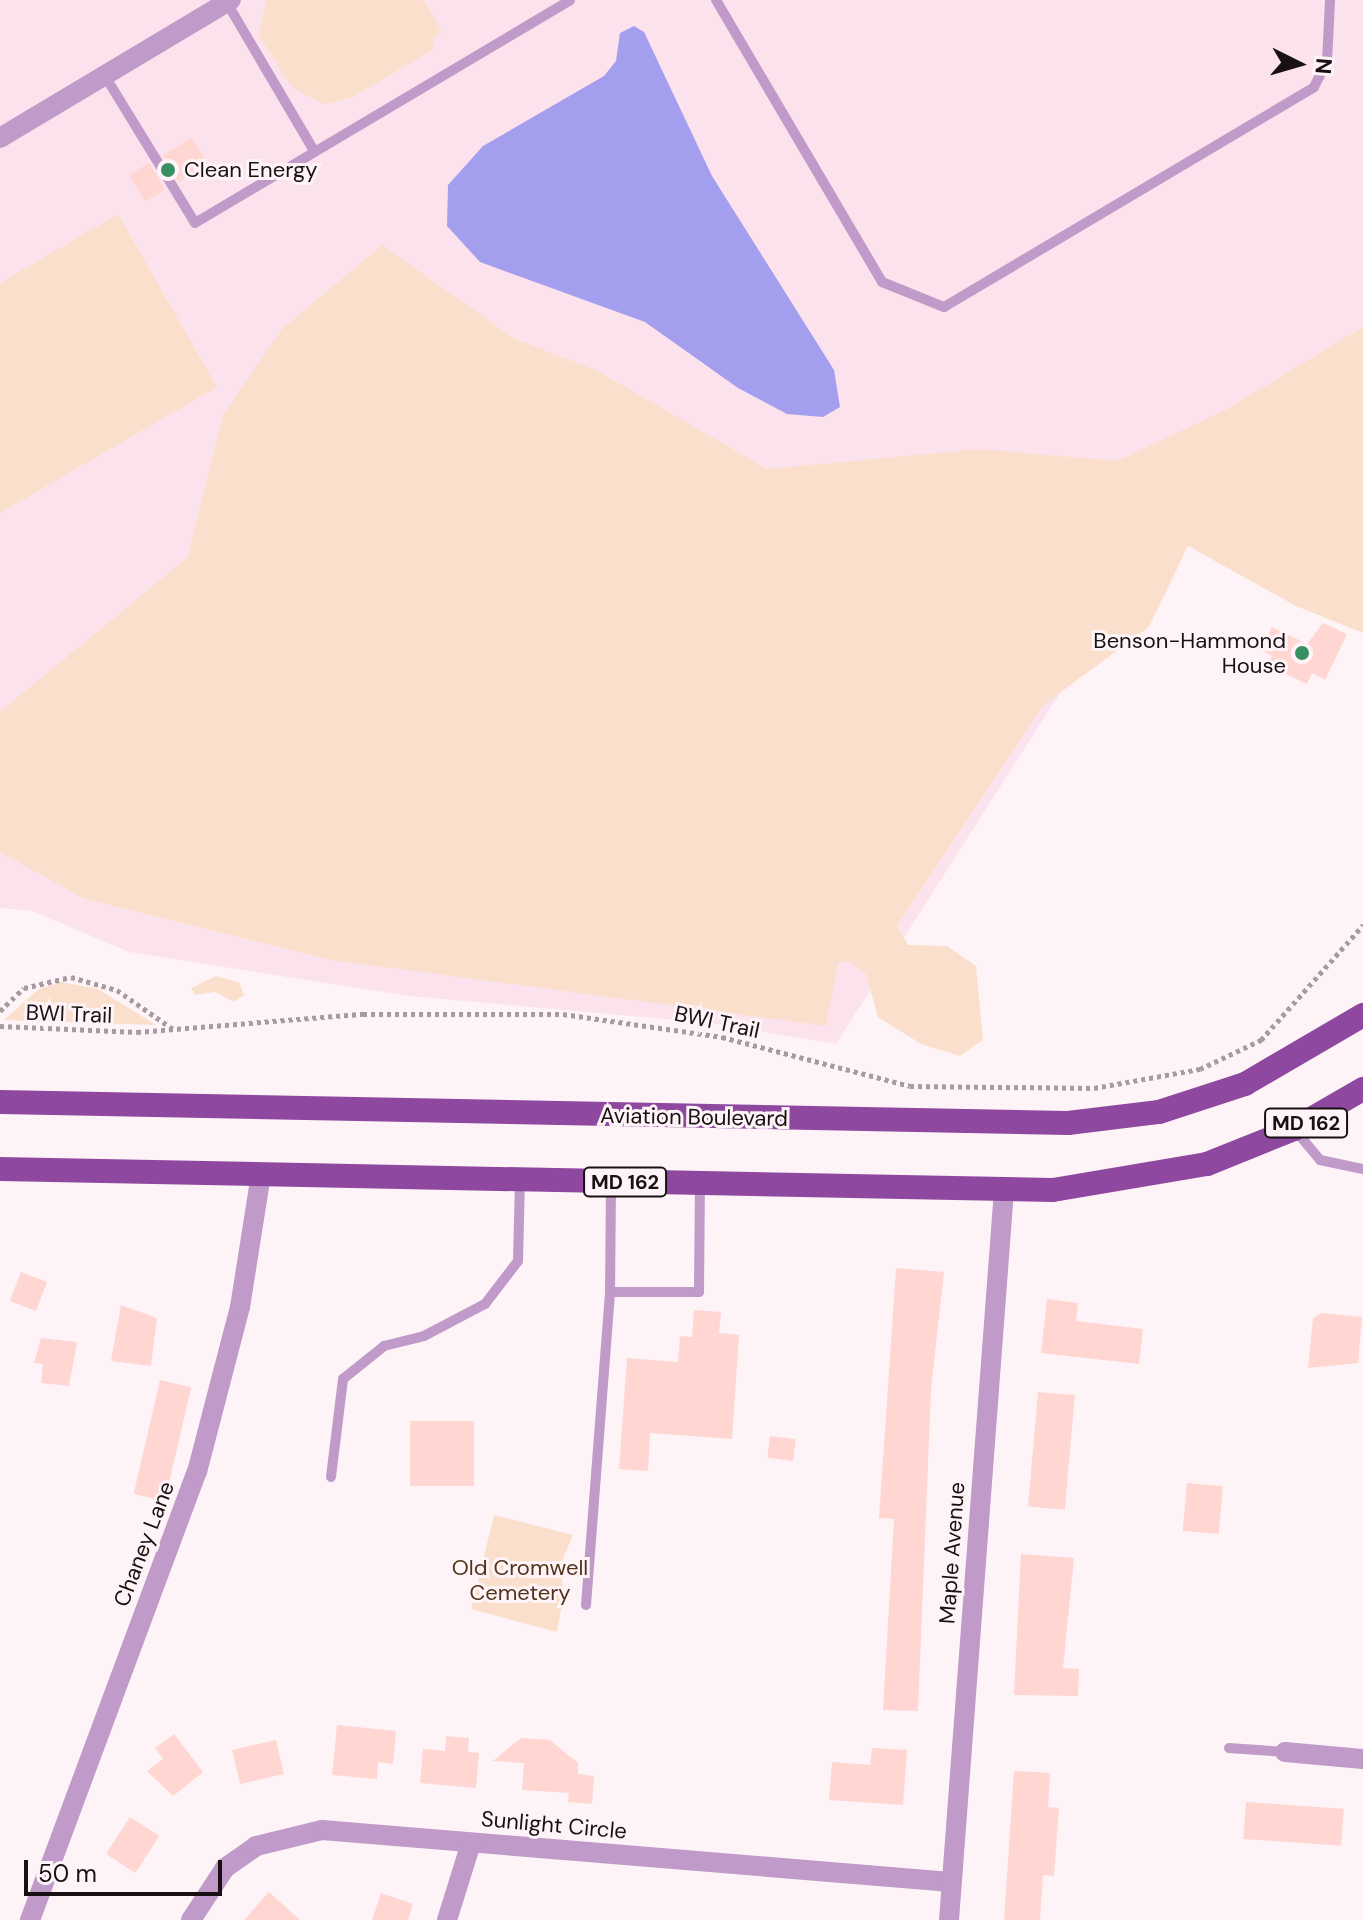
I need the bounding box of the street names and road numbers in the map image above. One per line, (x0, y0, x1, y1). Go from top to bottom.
street label: BWI Trail (25, 999, 113, 1029)
street label: BWI Trail (672, 1000, 762, 1044)
street label: Aviation Boulevard (600, 1102, 788, 1132)
road number: MD 162 (1264, 1107, 1348, 1139)
road number: MD 162 (583, 1166, 667, 1198)
street label: Chaney Lane (108, 1478, 180, 1610)
street label: Maple Avenue (934, 1481, 970, 1625)
street label: Sunlight Circle (480, 1805, 628, 1845)

